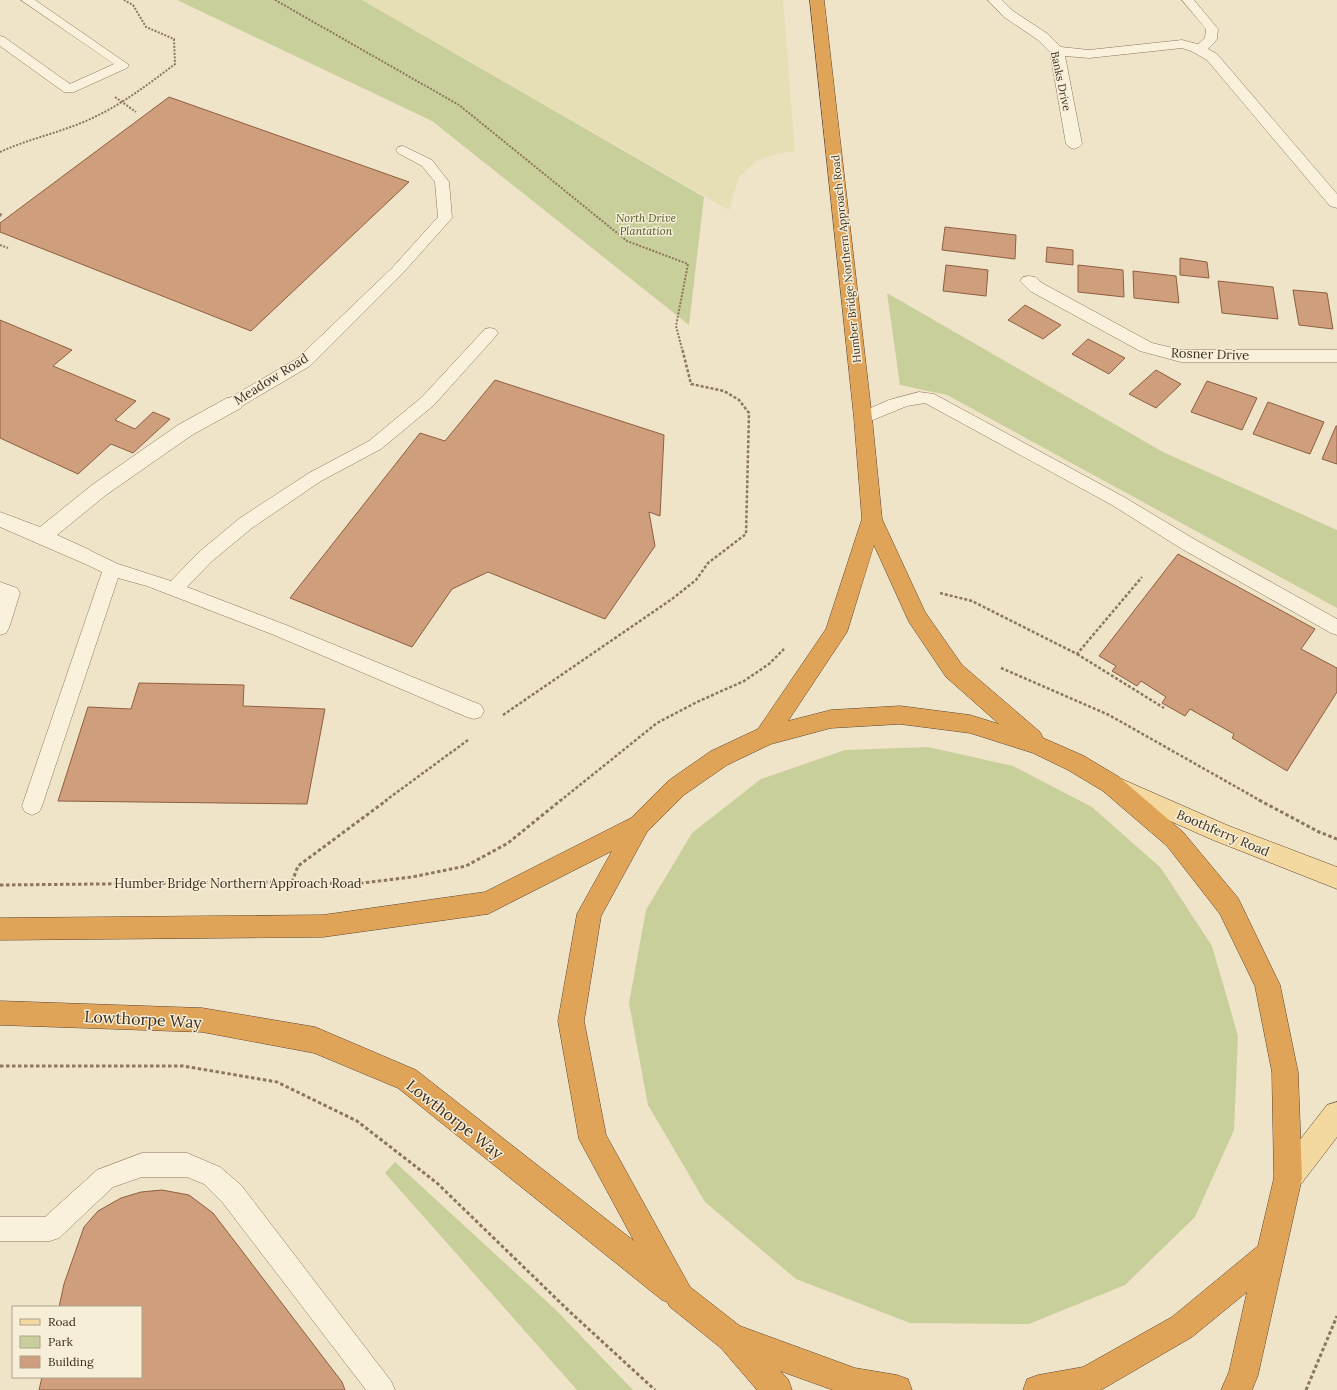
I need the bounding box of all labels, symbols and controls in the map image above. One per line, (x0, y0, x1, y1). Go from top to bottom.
street label: Banks Drive (1048, 50, 1074, 112)
street label: Humber Bridge Northern Approach Road (828, 154, 864, 364)
park label: North Drive Plantation (616, 211, 676, 238)
street label: Rosner Drive (1171, 344, 1249, 364)
street label: Meadow Road (231, 349, 312, 409)
street label: Boothferry Road (1174, 806, 1272, 860)
street label: Humber Bridge Northern Approach Road (114, 875, 362, 892)
street label: Lowthorpe Way (84, 1006, 203, 1032)
street label: Lowthorpe Way (403, 1075, 508, 1163)
legend (12, 1306, 142, 1378)
text: Road (48, 1314, 76, 1329)
text: Park (48, 1334, 74, 1349)
text: Building (48, 1354, 94, 1369)

